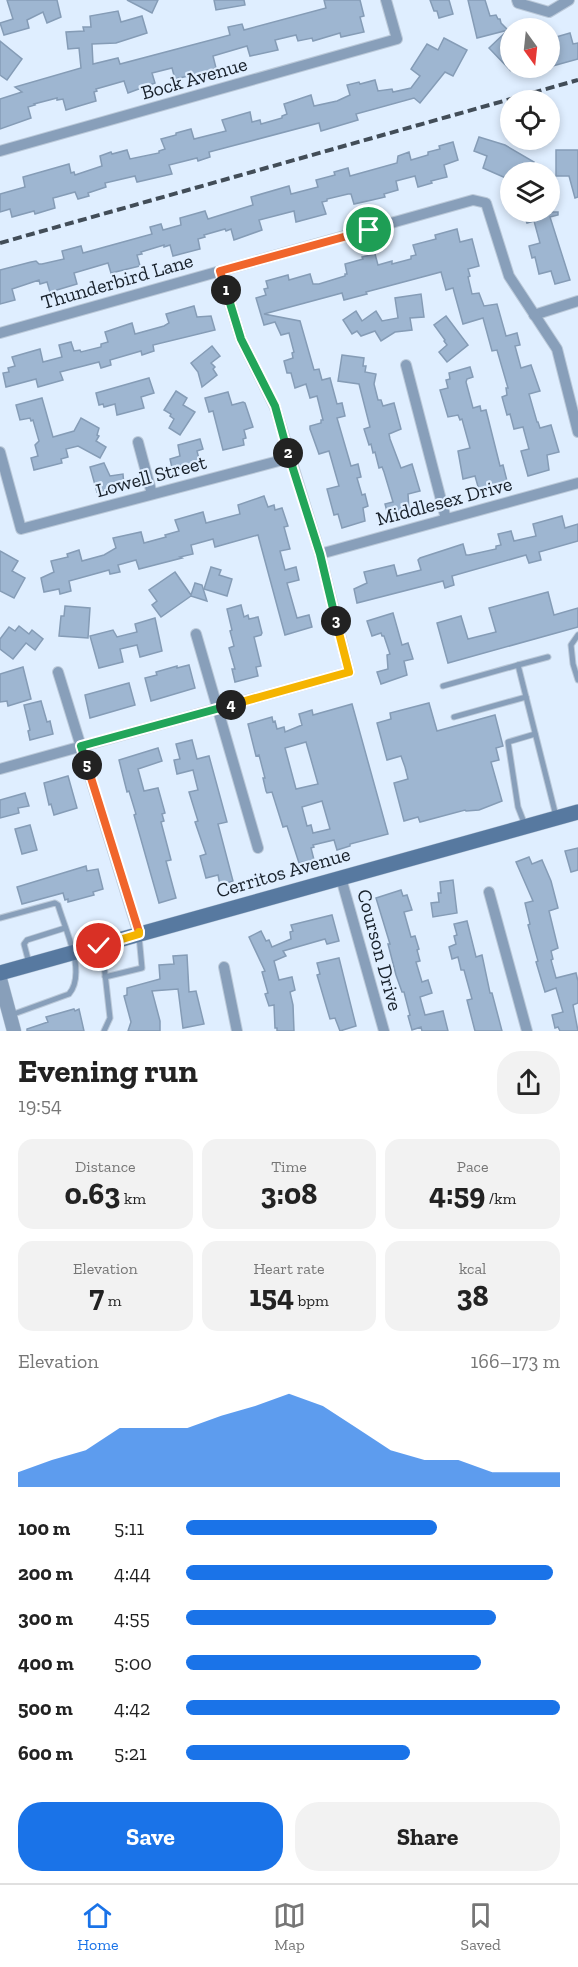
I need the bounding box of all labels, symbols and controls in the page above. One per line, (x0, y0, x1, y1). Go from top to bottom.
north arrow (500, 18, 560, 78)
map controls (500, 18, 560, 222)
street label: Bock Avenue (138, 51, 250, 105)
button: locate (500, 90, 560, 150)
button: layers (500, 162, 560, 222)
pin (343, 204, 394, 255)
icon: arrive (352, 213, 385, 246)
street label: Thunderbird Lane (38, 248, 196, 314)
pin: 1 (211, 275, 241, 305)
text: 1 (223, 280, 229, 299)
pin: 2 (273, 438, 303, 468)
text: 2 (284, 443, 292, 462)
street label: Lowell Street (93, 450, 209, 502)
street label: Middlesex Drive (373, 471, 515, 531)
pin: 3 (321, 606, 351, 636)
text: 3 (332, 611, 340, 630)
pin: 4 (216, 690, 246, 720)
text: 4 (226, 695, 236, 714)
pin: 5 (72, 750, 102, 780)
text: 5 (83, 755, 91, 774)
street label: Cerritos Avenue (213, 841, 353, 903)
street label: Courson Drive (352, 887, 408, 1013)
pin (73, 920, 124, 971)
icon: check (82, 929, 115, 962)
text: Evening run (18, 1051, 198, 1090)
button: share (497, 1051, 560, 1114)
text: 19:54 (18, 1093, 62, 1117)
text: Distance (75, 1157, 136, 1176)
text: Time (271, 1157, 307, 1176)
text: Pace (457, 1157, 489, 1176)
text: 0.63 (65, 1176, 120, 1212)
text: 3:08 (261, 1176, 317, 1212)
text: 4:59 (429, 1176, 485, 1212)
text: km (120, 1189, 146, 1208)
text: /km (485, 1189, 516, 1208)
text: Elevation (73, 1259, 138, 1278)
text: Heart rate (253, 1259, 325, 1278)
text: kcal (459, 1259, 486, 1278)
text: 7 (89, 1278, 104, 1314)
text: 154 (249, 1278, 294, 1314)
text: 38 (457, 1278, 489, 1314)
text: m (104, 1291, 121, 1310)
text: bpm (294, 1291, 329, 1310)
text: Elevation (18, 1349, 99, 1373)
text: 166–173 m (471, 1349, 560, 1373)
text: 100 m (18, 1516, 70, 1540)
text: 5:11 (114, 1516, 144, 1540)
text: 200 m (18, 1561, 73, 1585)
text: 4:44 (114, 1561, 151, 1585)
text: 300 m (18, 1606, 73, 1630)
text: 4:55 (114, 1606, 150, 1630)
text: 400 m (18, 1651, 74, 1675)
text: 5:00 (114, 1651, 152, 1675)
text: 500 m (18, 1696, 73, 1720)
text: 4:42 (114, 1696, 150, 1720)
text: 600 m (18, 1741, 73, 1765)
text: 5:21 (114, 1741, 147, 1765)
button: Save (18, 1802, 283, 1871)
button: Share (295, 1802, 560, 1871)
tab: Home (77, 1899, 119, 1954)
tab: Map (273, 1899, 306, 1954)
tab: Saved (461, 1899, 501, 1954)

